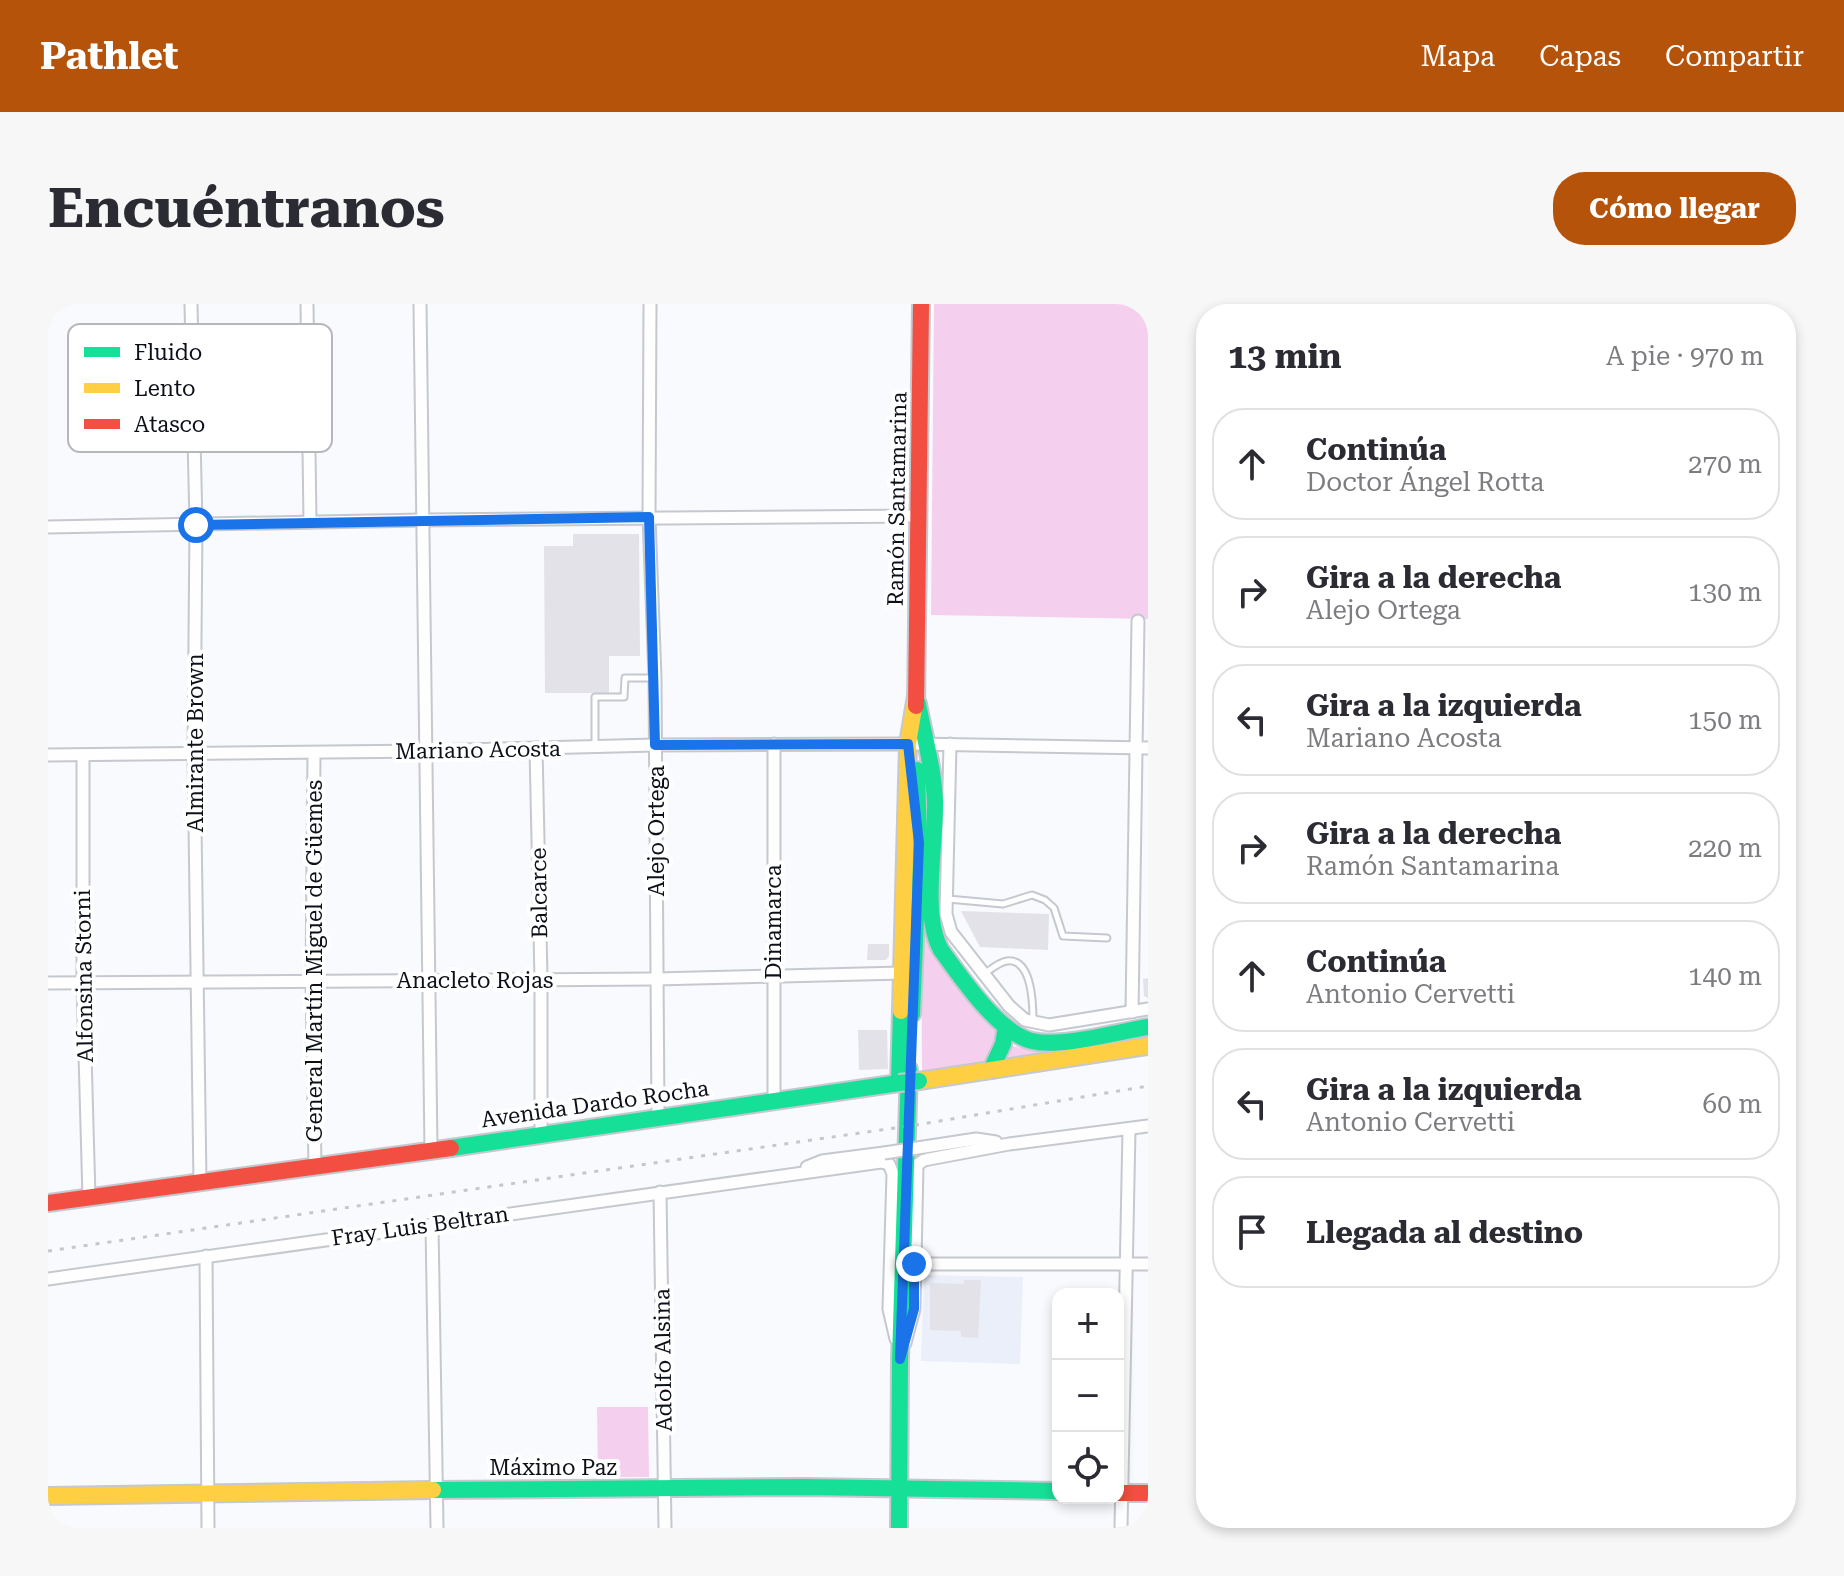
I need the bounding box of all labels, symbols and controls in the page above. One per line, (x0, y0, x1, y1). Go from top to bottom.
text: Pathlet (40, 34, 178, 78)
text: Mapa (1420, 40, 1495, 73)
text: Capas (1539, 40, 1621, 73)
text: Compartir (1665, 40, 1804, 73)
button: Cómo llegar (1553, 172, 1796, 245)
text: Encuéntranos (48, 175, 445, 241)
legend (68, 324, 332, 452)
text: 13 min (1228, 336, 1342, 376)
text: Fluido (134, 340, 202, 365)
text: A pie · 970 m (1606, 341, 1764, 371)
text: Lento (134, 376, 196, 401)
street label: Ramón Santamarina (883, 392, 911, 606)
text: Atasco (134, 412, 205, 437)
text: Continúa (1306, 432, 1446, 467)
icon: ahead (1230, 442, 1274, 486)
text: 270 m (1688, 449, 1762, 479)
text: Doctor Ángel Rotta (1306, 467, 1544, 497)
route start (178, 507, 214, 543)
text: Gira a la derecha (1306, 560, 1561, 595)
icon: right (1230, 570, 1274, 614)
text: 130 m (1688, 577, 1762, 607)
text: Alejo Ortega (1306, 595, 1461, 625)
street label: Almirante Brown (183, 653, 208, 833)
text: Gira a la izquierda (1306, 688, 1582, 723)
icon: left (1230, 698, 1274, 742)
text: 150 m (1688, 705, 1762, 735)
text: Mariano Acosta (1306, 723, 1502, 753)
street label: Mariano Acosta (395, 736, 561, 764)
street label: Alejo Ortega (644, 765, 669, 897)
street label: General Martín Miguel de Güemes (302, 780, 327, 1142)
text: Gira a la derecha (1306, 816, 1561, 851)
icon: right (1230, 826, 1274, 870)
text: 220 m (1688, 833, 1762, 863)
street label: Balcarce (526, 847, 552, 939)
text: Ramón Santamarina (1306, 851, 1559, 881)
street label: Dinamarca (761, 864, 786, 980)
street label: Alfonsina Storni (70, 889, 98, 1063)
text: Continúa (1306, 944, 1446, 979)
icon: ahead (1230, 954, 1274, 998)
text: 140 m (1688, 961, 1762, 991)
street label: Anacleto Rojas (397, 968, 553, 993)
text: Antonio Cervetti (1306, 979, 1515, 1009)
text: Gira a la izquierda (1306, 1072, 1582, 1107)
street label: Avenida Dardo Rocha (480, 1076, 711, 1132)
icon: left (1230, 1082, 1274, 1126)
text: 60 m (1703, 1089, 1762, 1119)
text: Antonio Cervetti (1306, 1107, 1515, 1137)
street label: Fray Luis Beltran (330, 1201, 510, 1251)
icon: arrive (1230, 1210, 1274, 1254)
text: Llegada al destino (1306, 1215, 1583, 1250)
route end (896, 1246, 932, 1282)
street label: Adolfo Alsina (649, 1288, 677, 1432)
map controls (1052, 1288, 1124, 1504)
button: + (1052, 1288, 1124, 1360)
button: − (1052, 1360, 1124, 1432)
button: locate (1052, 1432, 1124, 1504)
street label: Máximo Paz (489, 1455, 617, 1480)

